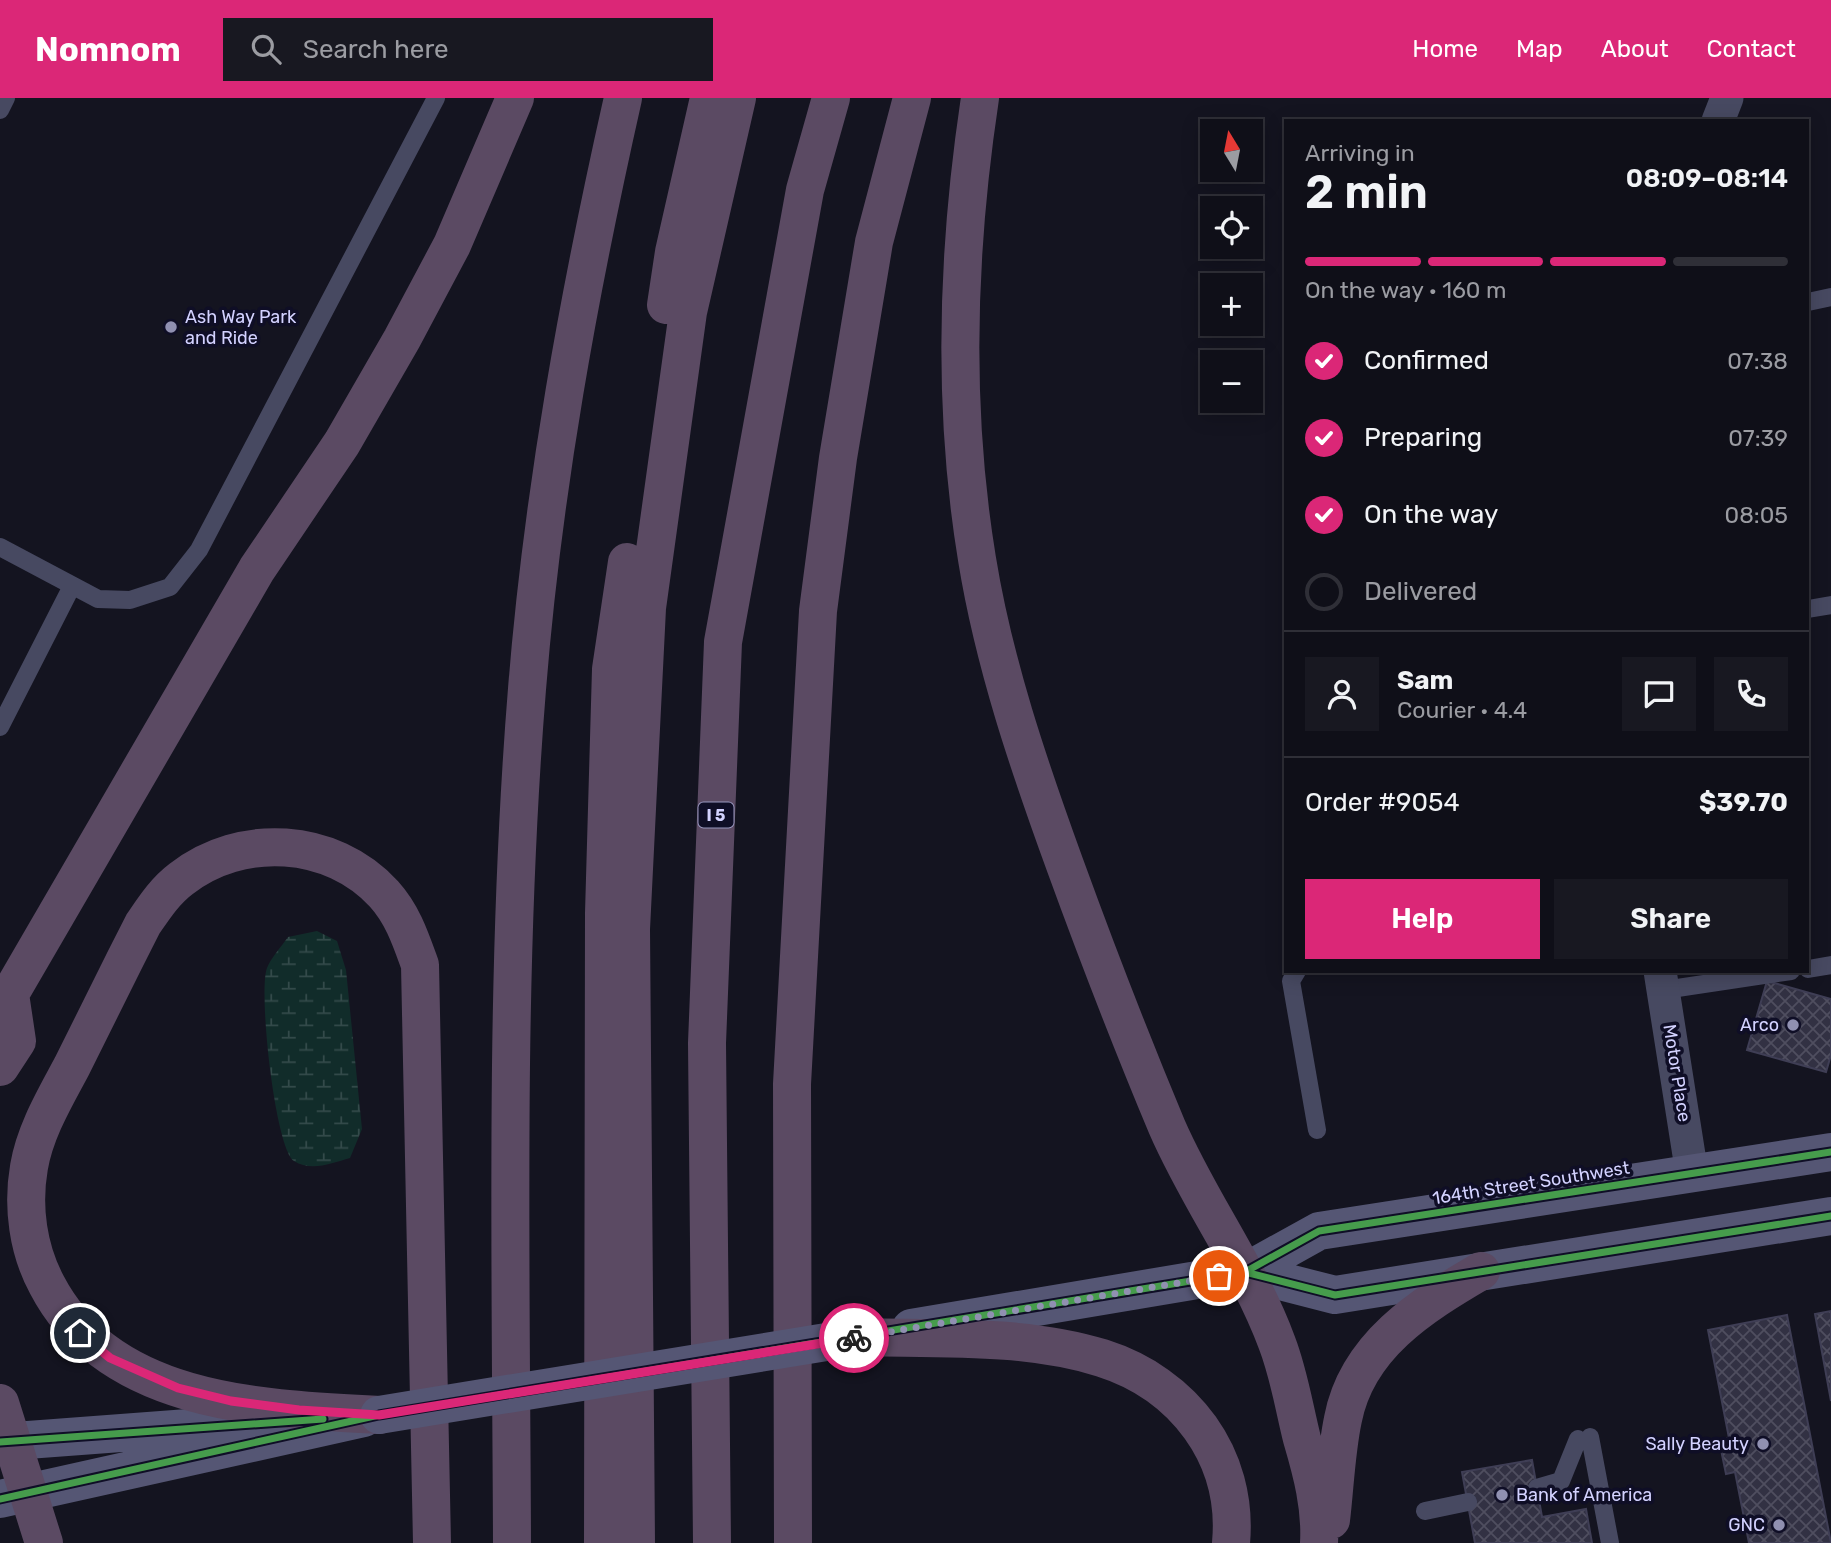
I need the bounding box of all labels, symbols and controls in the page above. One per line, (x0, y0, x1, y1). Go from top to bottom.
search box (223, 18, 713, 81)
text: Nomnom (35, 30, 181, 69)
icon: search (247, 30, 285, 68)
text: Search here (303, 34, 449, 65)
text: Home (1412, 35, 1478, 63)
text: Map (1516, 35, 1563, 63)
text: About (1601, 35, 1669, 63)
text: Contact (1707, 35, 1796, 63)
north arrow (1200, 119, 1264, 182)
map controls (1200, 119, 1263, 413)
text: Arriving in (1305, 139, 1415, 167)
text: 08:09–08:14 (1626, 163, 1788, 194)
text: 2 min (1305, 165, 1428, 220)
button: locate (1200, 196, 1263, 259)
button: + (1200, 273, 1263, 336)
text: On the way · 160 m (1305, 276, 1507, 304)
place label: Ash Way Park and Ride (185, 306, 297, 349)
marker: Ash Way Park and Ride (163, 319, 179, 335)
icon: check (1305, 342, 1343, 380)
text: Confirmed (1364, 345, 1489, 376)
text: 07:38 (1727, 347, 1788, 375)
button: − (1200, 350, 1263, 413)
icon: check (1305, 419, 1343, 457)
text: Preparing (1364, 422, 1482, 453)
text: 07:39 (1728, 424, 1788, 452)
icon: check (1305, 496, 1343, 534)
text: On the way (1364, 499, 1498, 530)
text: 08:05 (1725, 501, 1788, 529)
text: Delivered (1364, 576, 1477, 607)
button: person (1305, 657, 1379, 731)
button: chat (1622, 657, 1696, 731)
button: phone (1714, 657, 1788, 731)
text: Sam (1397, 665, 1453, 696)
text: Courier · 4.4 (1397, 696, 1527, 724)
text: Order #9054 (1305, 787, 1460, 818)
text: $39.70 (1699, 787, 1788, 818)
road number: I 5 (698, 802, 734, 828)
button: Help (1305, 879, 1540, 959)
button: Share (1554, 879, 1788, 959)
place label: Arco (1740, 1014, 1779, 1036)
marker: Arco (1785, 1017, 1801, 1033)
street label: Motor Place (1658, 1023, 1696, 1123)
street label: 164th Street Southwest (1431, 1157, 1631, 1209)
pin (1189, 1246, 1249, 1306)
icon: bag (1200, 1257, 1238, 1295)
pin (50, 1303, 110, 1363)
courier (819, 1303, 889, 1373)
icon: home (61, 1314, 99, 1352)
icon: bike (835, 1319, 873, 1357)
place label: Sally Beauty (1645, 1433, 1749, 1455)
marker: Sally Beauty (1755, 1436, 1771, 1452)
place label: Bank of America (1516, 1484, 1652, 1506)
marker: Bank of America (1494, 1487, 1510, 1503)
place label: GNC (1728, 1514, 1765, 1536)
marker: GNC (1771, 1517, 1787, 1533)

